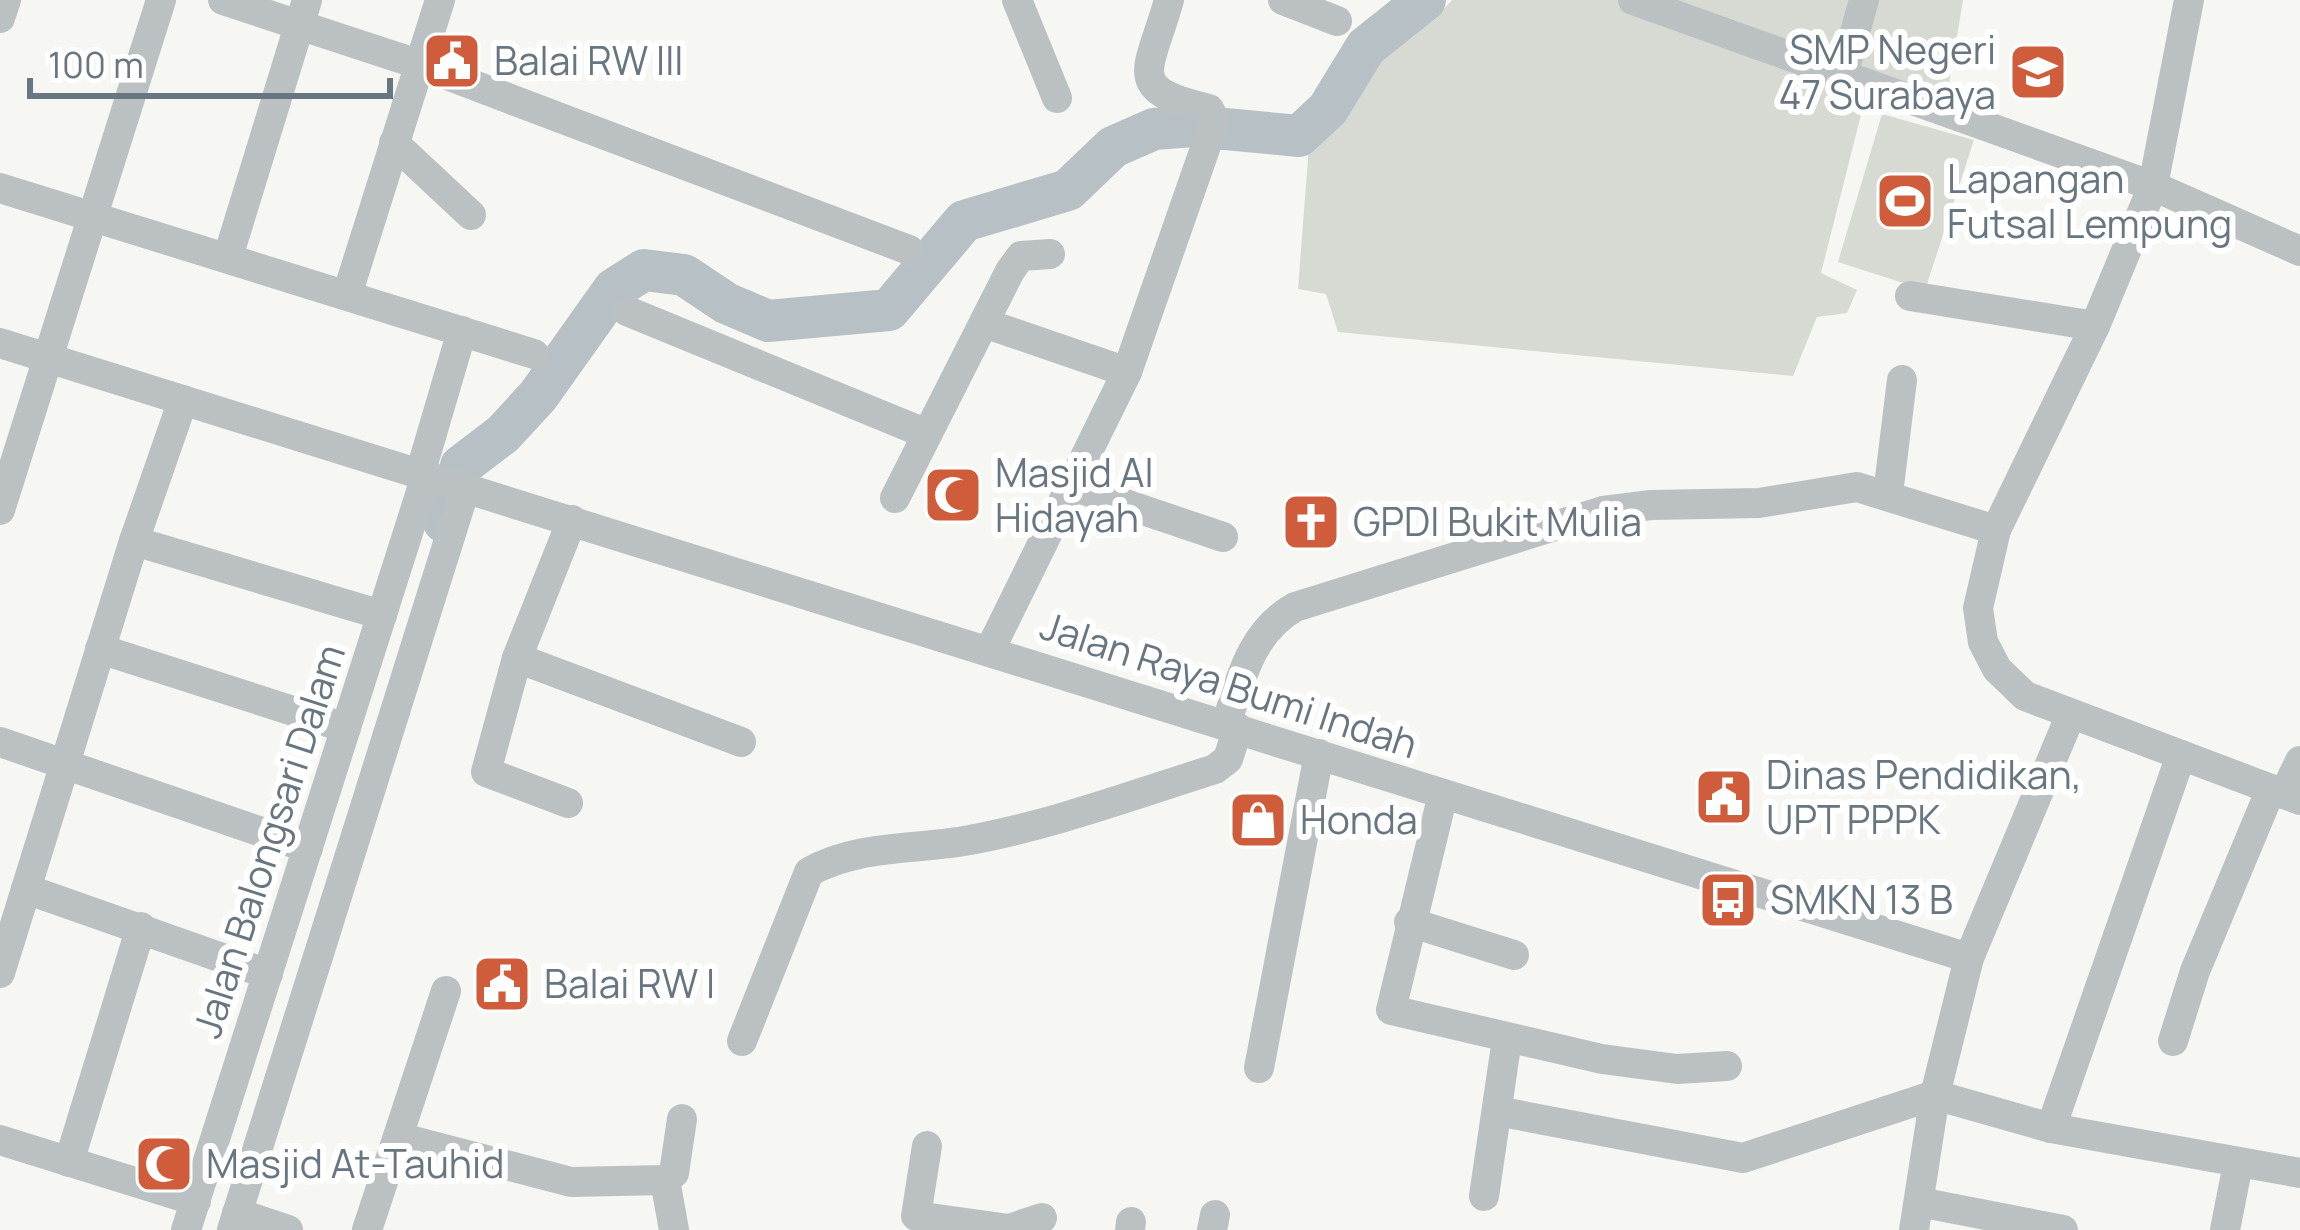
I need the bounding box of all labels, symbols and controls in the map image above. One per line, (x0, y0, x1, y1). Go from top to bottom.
place label: SMP Negeri 47 Surabaya (1778, 22, 1996, 121)
scale bar (30, 24, 390, 98)
public building icon: Balai RW III (421, 30, 483, 92)
place label: Balai RW III (494, 33, 683, 87)
text: 100 m (48, 40, 144, 89)
school or university icon: SMP Negeri 47 Surabaya (2007, 41, 2069, 103)
place label: Lapangan Futsal Lempung (1947, 151, 2232, 250)
sports icon: Lapangan Futsal Lempung (1874, 170, 1936, 232)
place label: Masjid Al Hidayah (995, 445, 1154, 544)
mosque icon: Masjid Al Hidayah (922, 464, 984, 526)
church icon: GPDI Bukit Mulia (1280, 491, 1342, 553)
place label: GPDI Bukit Mulia (1353, 494, 1642, 548)
street label: Jalan Raya Bumi Indah (1034, 598, 1425, 770)
street label: Jalan Balongsari Dalam (179, 637, 357, 1044)
place label: Dinas Pendidikan, UPT PPPK (1766, 747, 2082, 846)
public building icon: Dinas Pendidikan, UPT PPPK (1693, 766, 1755, 828)
shop icon: Honda (1227, 789, 1289, 851)
place label: Honda (1300, 792, 1418, 846)
bus stop icon: SMKN 13 B (1697, 869, 1759, 931)
place label: SMKN 13 B (1770, 872, 1953, 926)
public building icon: Balai RW I (471, 953, 533, 1015)
place label: Balai RW I (544, 956, 715, 1010)
mosque icon: Masjid At-Tauhid (133, 1133, 195, 1195)
place label: Masjid At-Tauhid (206, 1136, 504, 1190)

